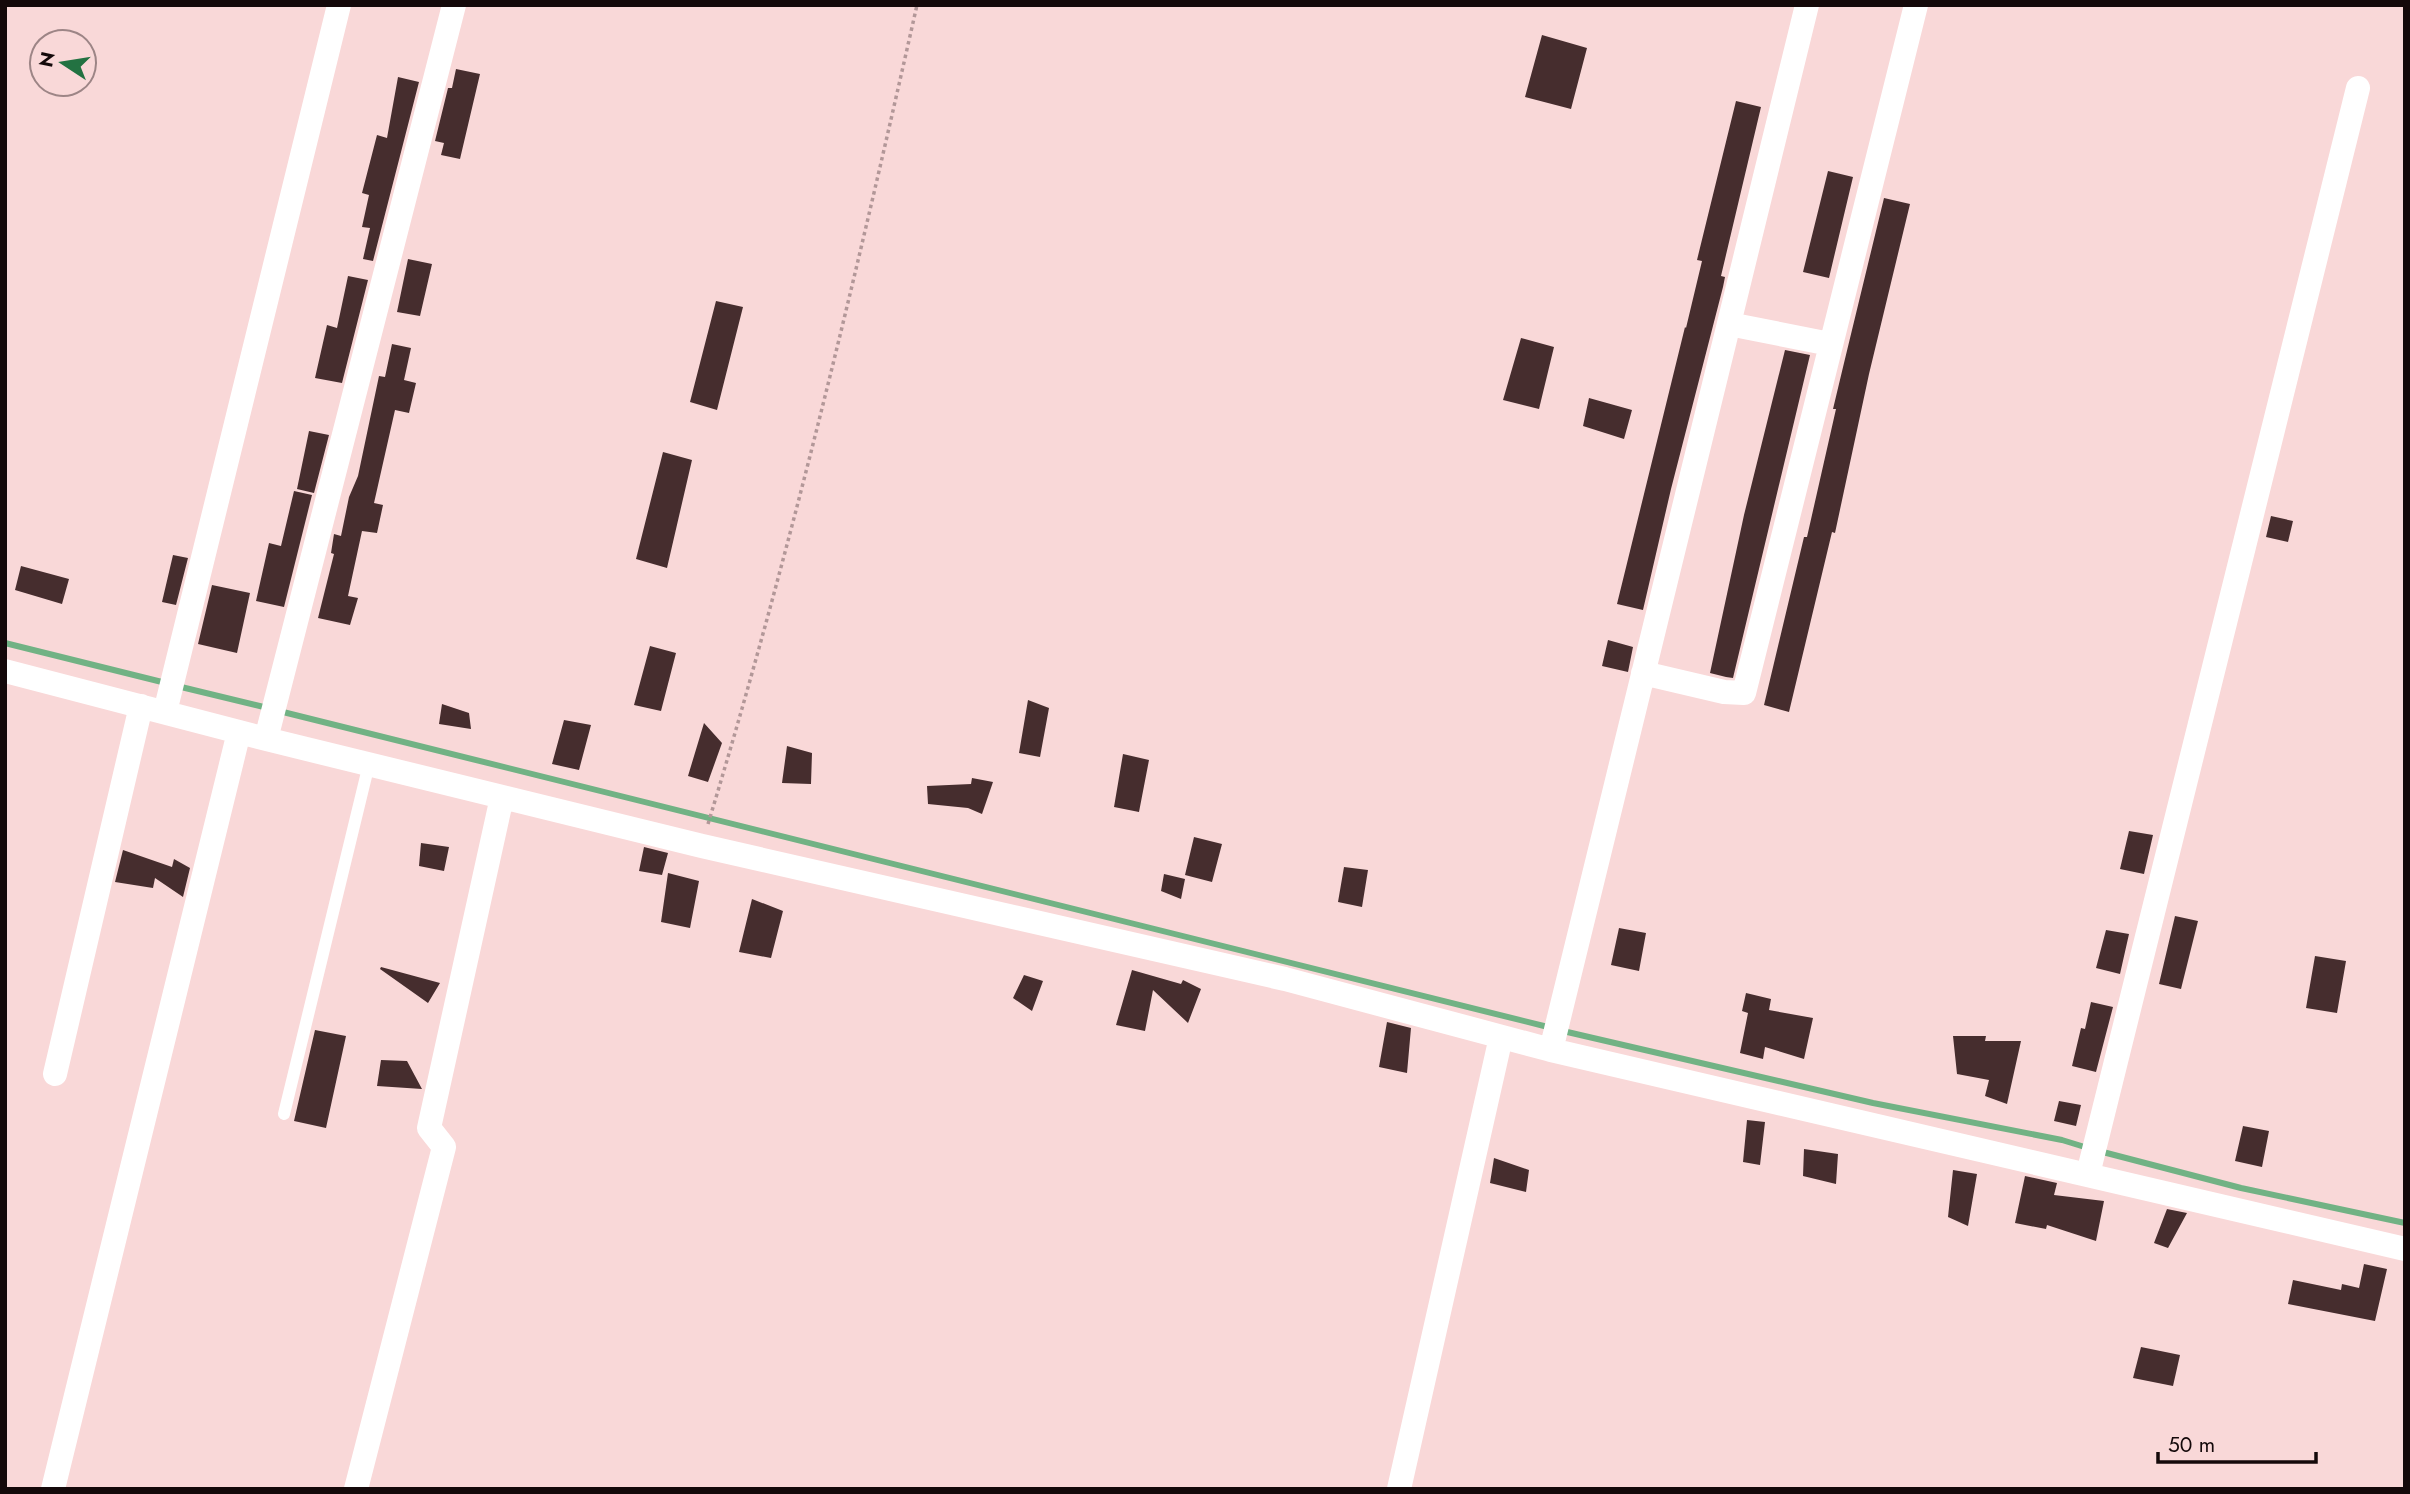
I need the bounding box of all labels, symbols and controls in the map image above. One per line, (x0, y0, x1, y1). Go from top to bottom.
north arrow (28, 28, 98, 98)
text: N (32, 49, 62, 70)
scale bar (2158, 1420, 2316, 1464)
text: 50 m (2168, 1430, 2215, 1460)

